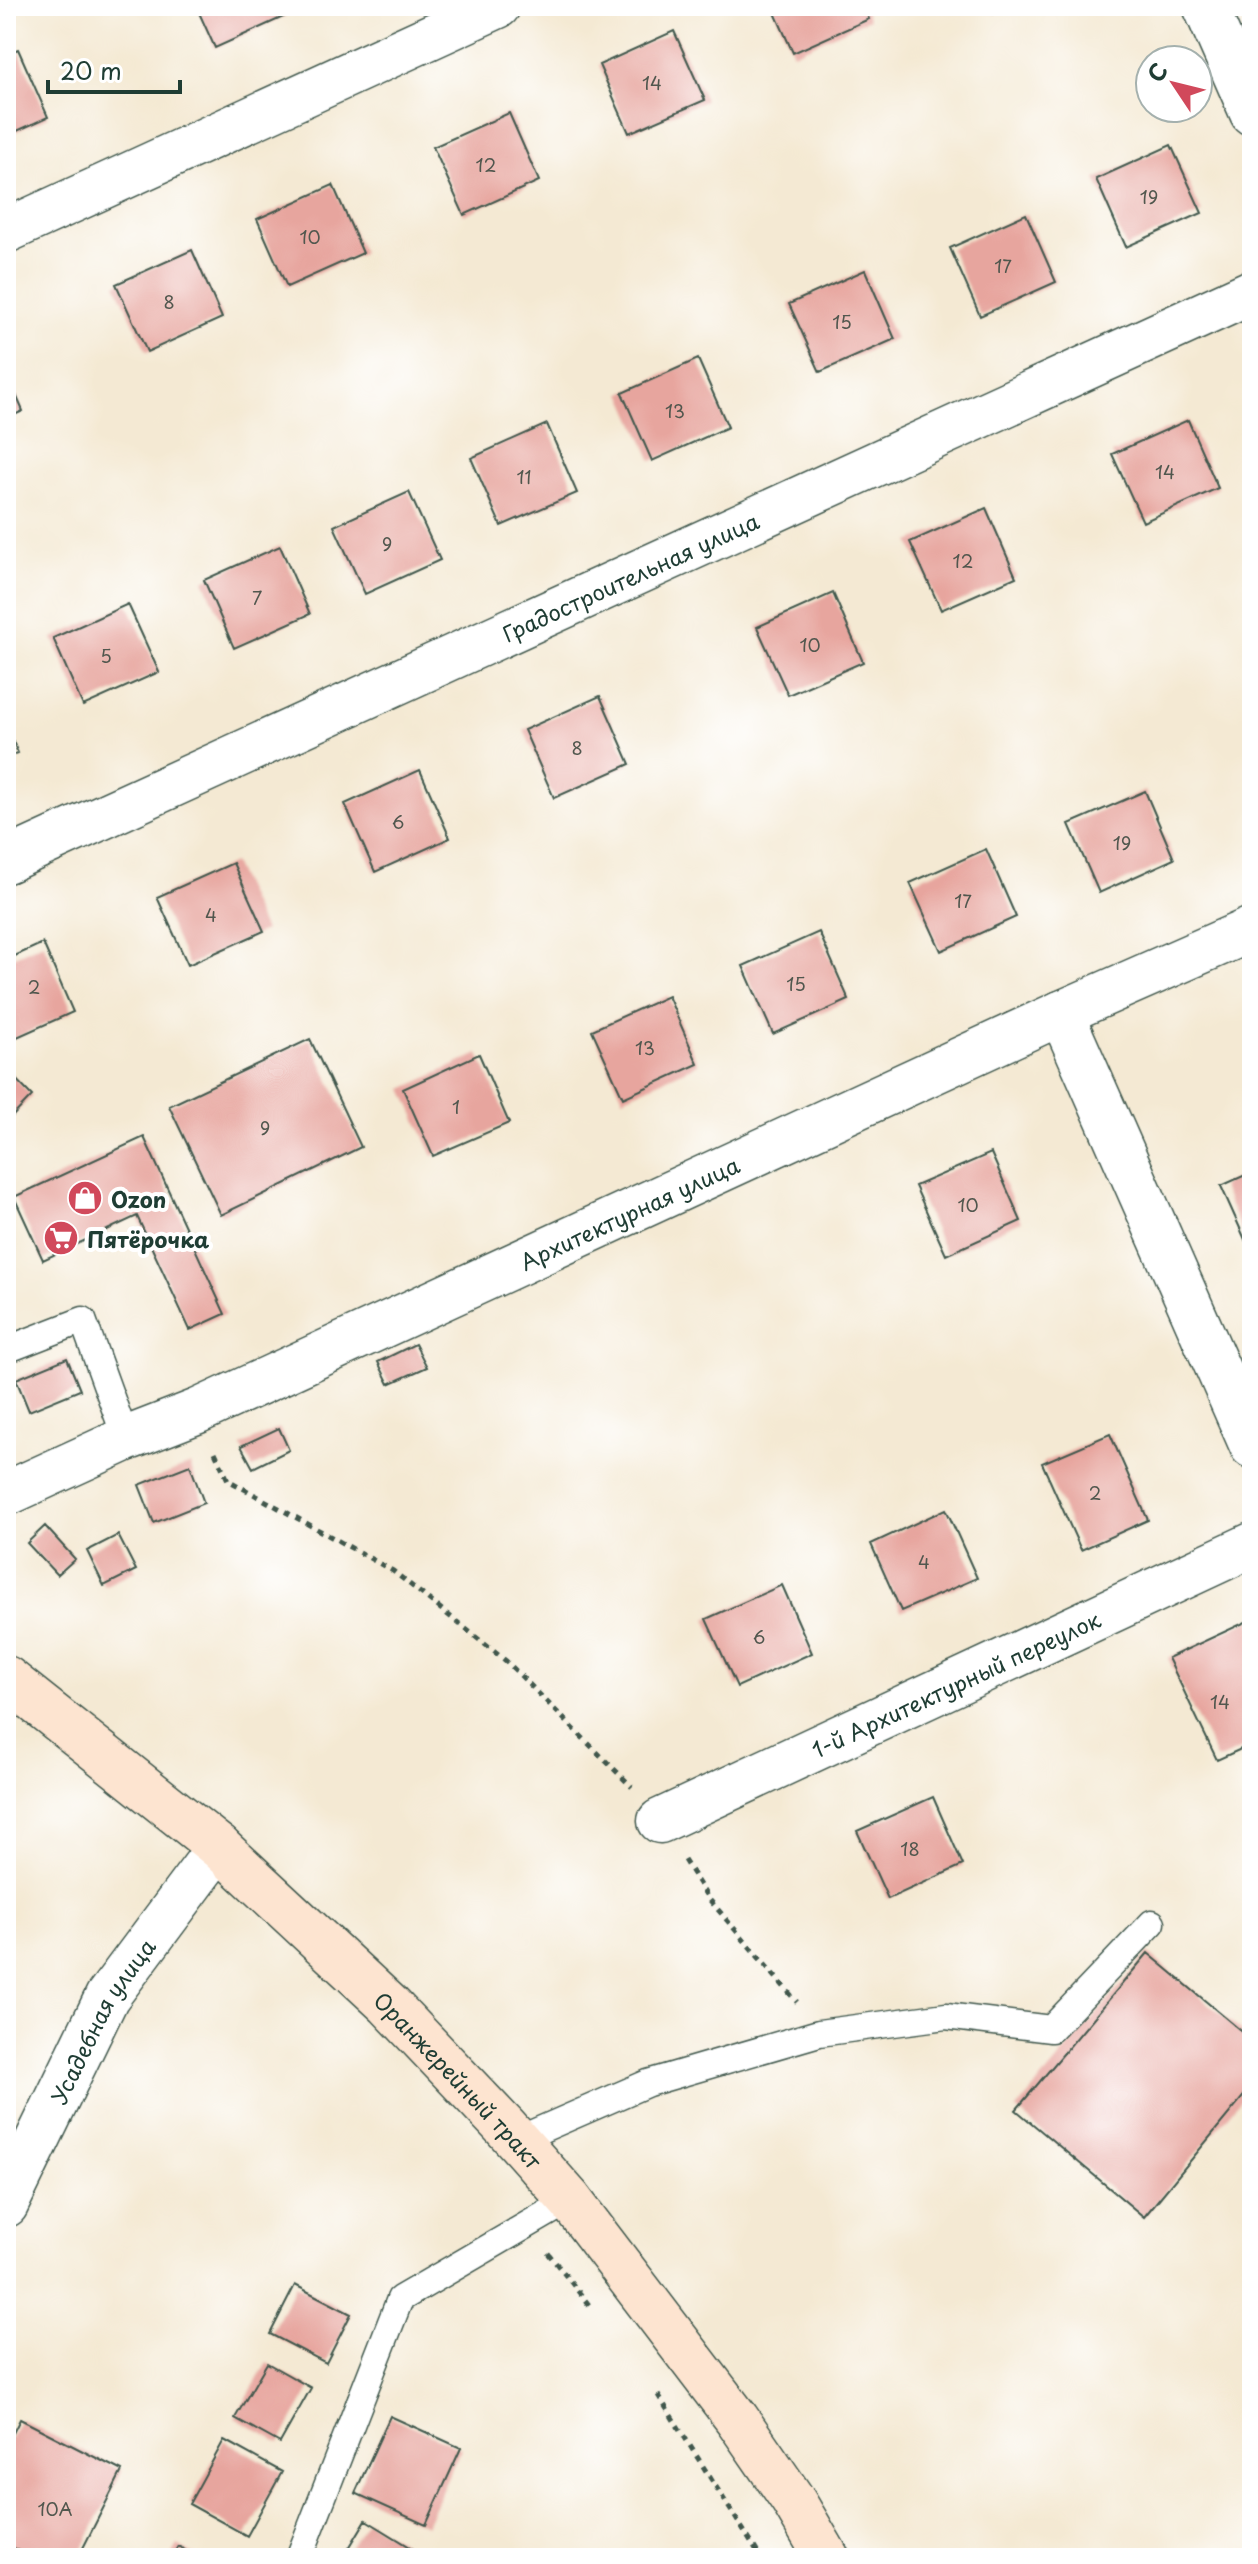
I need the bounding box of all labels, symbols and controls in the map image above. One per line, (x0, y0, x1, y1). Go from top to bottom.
scale bar (48, 44, 180, 94)
north arrow (1134, 44, 1214, 124)
text: 20 m (60, 52, 122, 88)
text: С (1138, 55, 1175, 88)
house number: 14 (642, 69, 662, 96)
house number: 12 (476, 151, 496, 178)
house number: 19 (1140, 183, 1158, 210)
house number: 10 (299, 223, 321, 250)
house number: 17 (994, 252, 1012, 279)
house number: 8 (163, 288, 175, 315)
house number: 15 (832, 308, 852, 335)
house number: 13 (665, 397, 685, 424)
house number: 14 (1155, 458, 1175, 485)
house number: 11 (516, 463, 532, 490)
street label: Градостроительная улица (496, 503, 764, 649)
house number: 9 (382, 530, 392, 557)
house number: 12 (953, 547, 973, 574)
house number: 7 (252, 584, 262, 611)
house number: 10 (799, 631, 821, 658)
house number: 5 (100, 642, 112, 669)
house number: 8 (571, 734, 583, 761)
house number: 6 (392, 808, 404, 835)
house number: 19 (1113, 829, 1131, 856)
house number: 17 (954, 887, 972, 914)
house number: 4 (205, 901, 217, 928)
house number: 15 (786, 970, 806, 997)
house number: 2 (28, 973, 40, 1000)
house number: 13 (635, 1034, 655, 1061)
house number: 1 (452, 1093, 460, 1120)
house number: 9 (260, 1114, 270, 1141)
street label: Архитектурная улица (514, 1147, 744, 1277)
shop icon: Ozon (66, 1179, 104, 1217)
place label: Ozon (111, 1182, 166, 1215)
house number: 10 (957, 1191, 979, 1218)
supermarket icon: Пятёрочка (42, 1219, 80, 1257)
place label: Пятёрочка (87, 1222, 210, 1255)
house number: 2 (1089, 1479, 1101, 1506)
house number: 4 (918, 1548, 930, 1575)
street label: 1-й Архитектурный переулок (805, 1601, 1106, 1765)
house number: 6 (753, 1623, 765, 1650)
house number: 14 (1210, 1688, 1230, 1715)
house number: 18 (900, 1835, 920, 1862)
street label: Усадебная улица (41, 1931, 162, 2109)
street label: Оранжерейный тракт (367, 1983, 551, 2176)
house number: 10А (37, 2495, 73, 2522)

